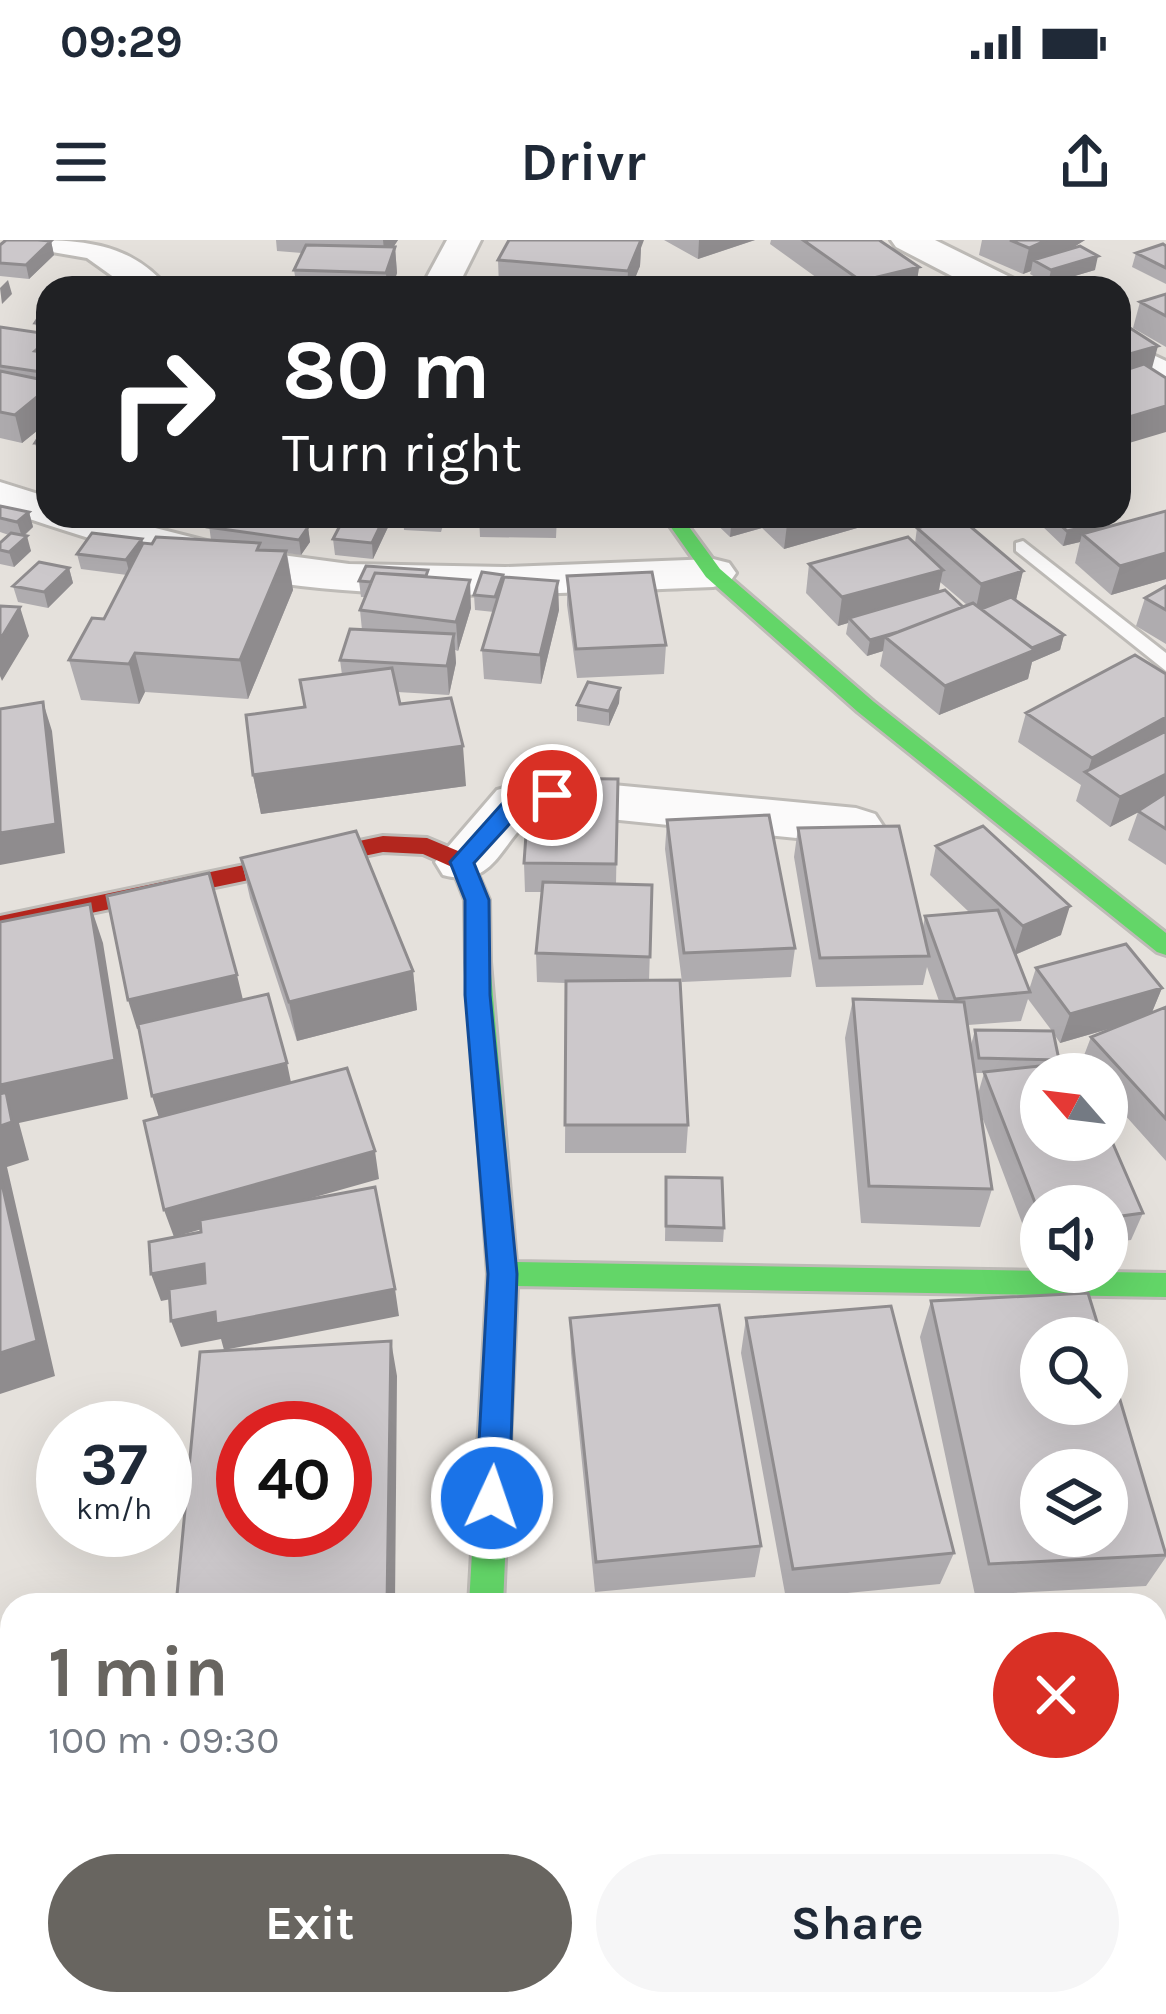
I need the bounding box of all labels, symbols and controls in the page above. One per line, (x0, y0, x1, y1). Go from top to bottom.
text: 09:29 (60, 16, 183, 68)
icon: menu (48, 129, 114, 195)
icon: share (1052, 129, 1118, 195)
text: Drivr (520, 130, 646, 194)
text: 80 m (282, 321, 490, 419)
icon: right (84, 324, 240, 480)
text: Turn right (282, 421, 522, 485)
pin (501, 744, 603, 846)
icon: arrive (519, 762, 585, 828)
north arrow (1020, 1053, 1128, 1161)
map controls (1020, 1053, 1128, 1557)
button: sound (1020, 1185, 1128, 1293)
button: search (1020, 1317, 1128, 1425)
speed limit sign: 40 (216, 1401, 372, 1557)
text: 37 (80, 1429, 148, 1499)
position arrow (429, 1435, 555, 1561)
button: layers (1020, 1449, 1128, 1557)
text: km/h (76, 1491, 152, 1527)
text: 1 min (48, 1630, 229, 1714)
button: close (993, 1632, 1119, 1758)
text: 100 m · 09:30 (48, 1717, 279, 1763)
button: Exit (48, 1854, 572, 1992)
button: Share (596, 1854, 1119, 1992)

